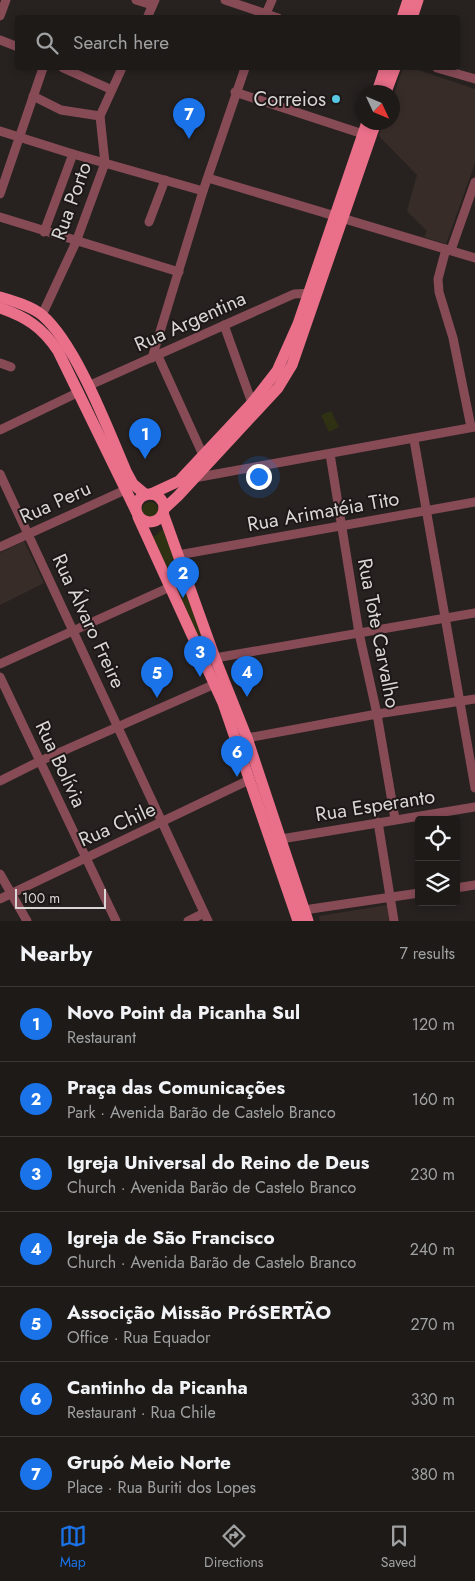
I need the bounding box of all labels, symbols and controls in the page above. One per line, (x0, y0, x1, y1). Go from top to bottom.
search box (15, 15, 460, 70)
icon: search (33, 29, 61, 57)
text: Search here (73, 29, 169, 56)
place label: Correios (253, 85, 326, 114)
north arrow (355, 85, 400, 130)
marker: Correios (330, 93, 342, 105)
pin: 7 (173, 98, 205, 139)
street label: Rua Porto (44, 158, 99, 244)
street label: Rua Argentina (130, 284, 251, 359)
pin: 1 (129, 418, 161, 459)
your location (246, 464, 272, 490)
street label: Rua Peru (15, 474, 96, 531)
street label: Rua Arimatéia Tito (245, 484, 401, 539)
street label: Rua Álvaro Freire (45, 549, 132, 693)
street label: Rua Tote Carvalho (350, 556, 407, 710)
pin: 2 (167, 557, 199, 598)
pin: 3 (184, 636, 216, 677)
pin: 4 (231, 656, 263, 697)
pin: 5 (141, 657, 173, 698)
street label: Rua Bolívia (28, 716, 93, 812)
pin: 6 (221, 736, 253, 777)
street label: Rua Esperanto (313, 782, 437, 829)
street label: Rua Chile (74, 795, 160, 854)
map controls (415, 816, 460, 906)
button: locate (415, 816, 460, 861)
button: layers (415, 861, 460, 906)
scale bar (15, 886, 106, 909)
text: 100 m (22, 888, 60, 908)
text: Nearby (20, 939, 92, 969)
text: 7 results (399, 942, 455, 965)
text: Novo Point da Picanha Sul (67, 999, 300, 1026)
text: 1 (32, 1013, 40, 1036)
text: 120 m (412, 1013, 455, 1036)
text: Restaurant (67, 1026, 136, 1049)
text: Praça das Comunicações (67, 1074, 285, 1101)
text: 2 (31, 1088, 41, 1111)
text: 160 m (412, 1088, 455, 1111)
text: Park · Avenida Barão de Castelo Branco (67, 1101, 336, 1124)
text: Igreja Universal do Reino de Deus (67, 1149, 369, 1176)
text: 3 (31, 1163, 41, 1186)
text: 230 m (410, 1163, 455, 1186)
text: Church · Avenida Barão de Castelo Branco (67, 1176, 356, 1199)
text: Igreja de São Francisco (67, 1224, 275, 1251)
text: 4 (30, 1238, 42, 1261)
text: 240 m (410, 1238, 455, 1261)
text: Church · Avenida Barão de Castelo Branco (67, 1251, 356, 1274)
text: Associção Missão PróSERTÃO (67, 1299, 331, 1326)
text: 5 (31, 1313, 41, 1336)
text: 270 m (411, 1313, 455, 1336)
text: Office · Rua Equador (67, 1326, 210, 1349)
text: Cantinho da Picanha (67, 1374, 248, 1401)
text: 6 (31, 1388, 41, 1411)
text: 330 m (411, 1388, 455, 1411)
text: Restaurant · Rua Chile (67, 1401, 216, 1424)
text: Gruṕo Meio Norte (67, 1449, 231, 1476)
text: 7 (31, 1463, 41, 1486)
text: 380 m (411, 1463, 455, 1486)
text: Place · Rua Buriti dos Lopes (67, 1476, 256, 1499)
tab: Map (59, 1522, 87, 1572)
tab: Directions (204, 1522, 263, 1572)
tab: Saved (381, 1522, 416, 1572)

